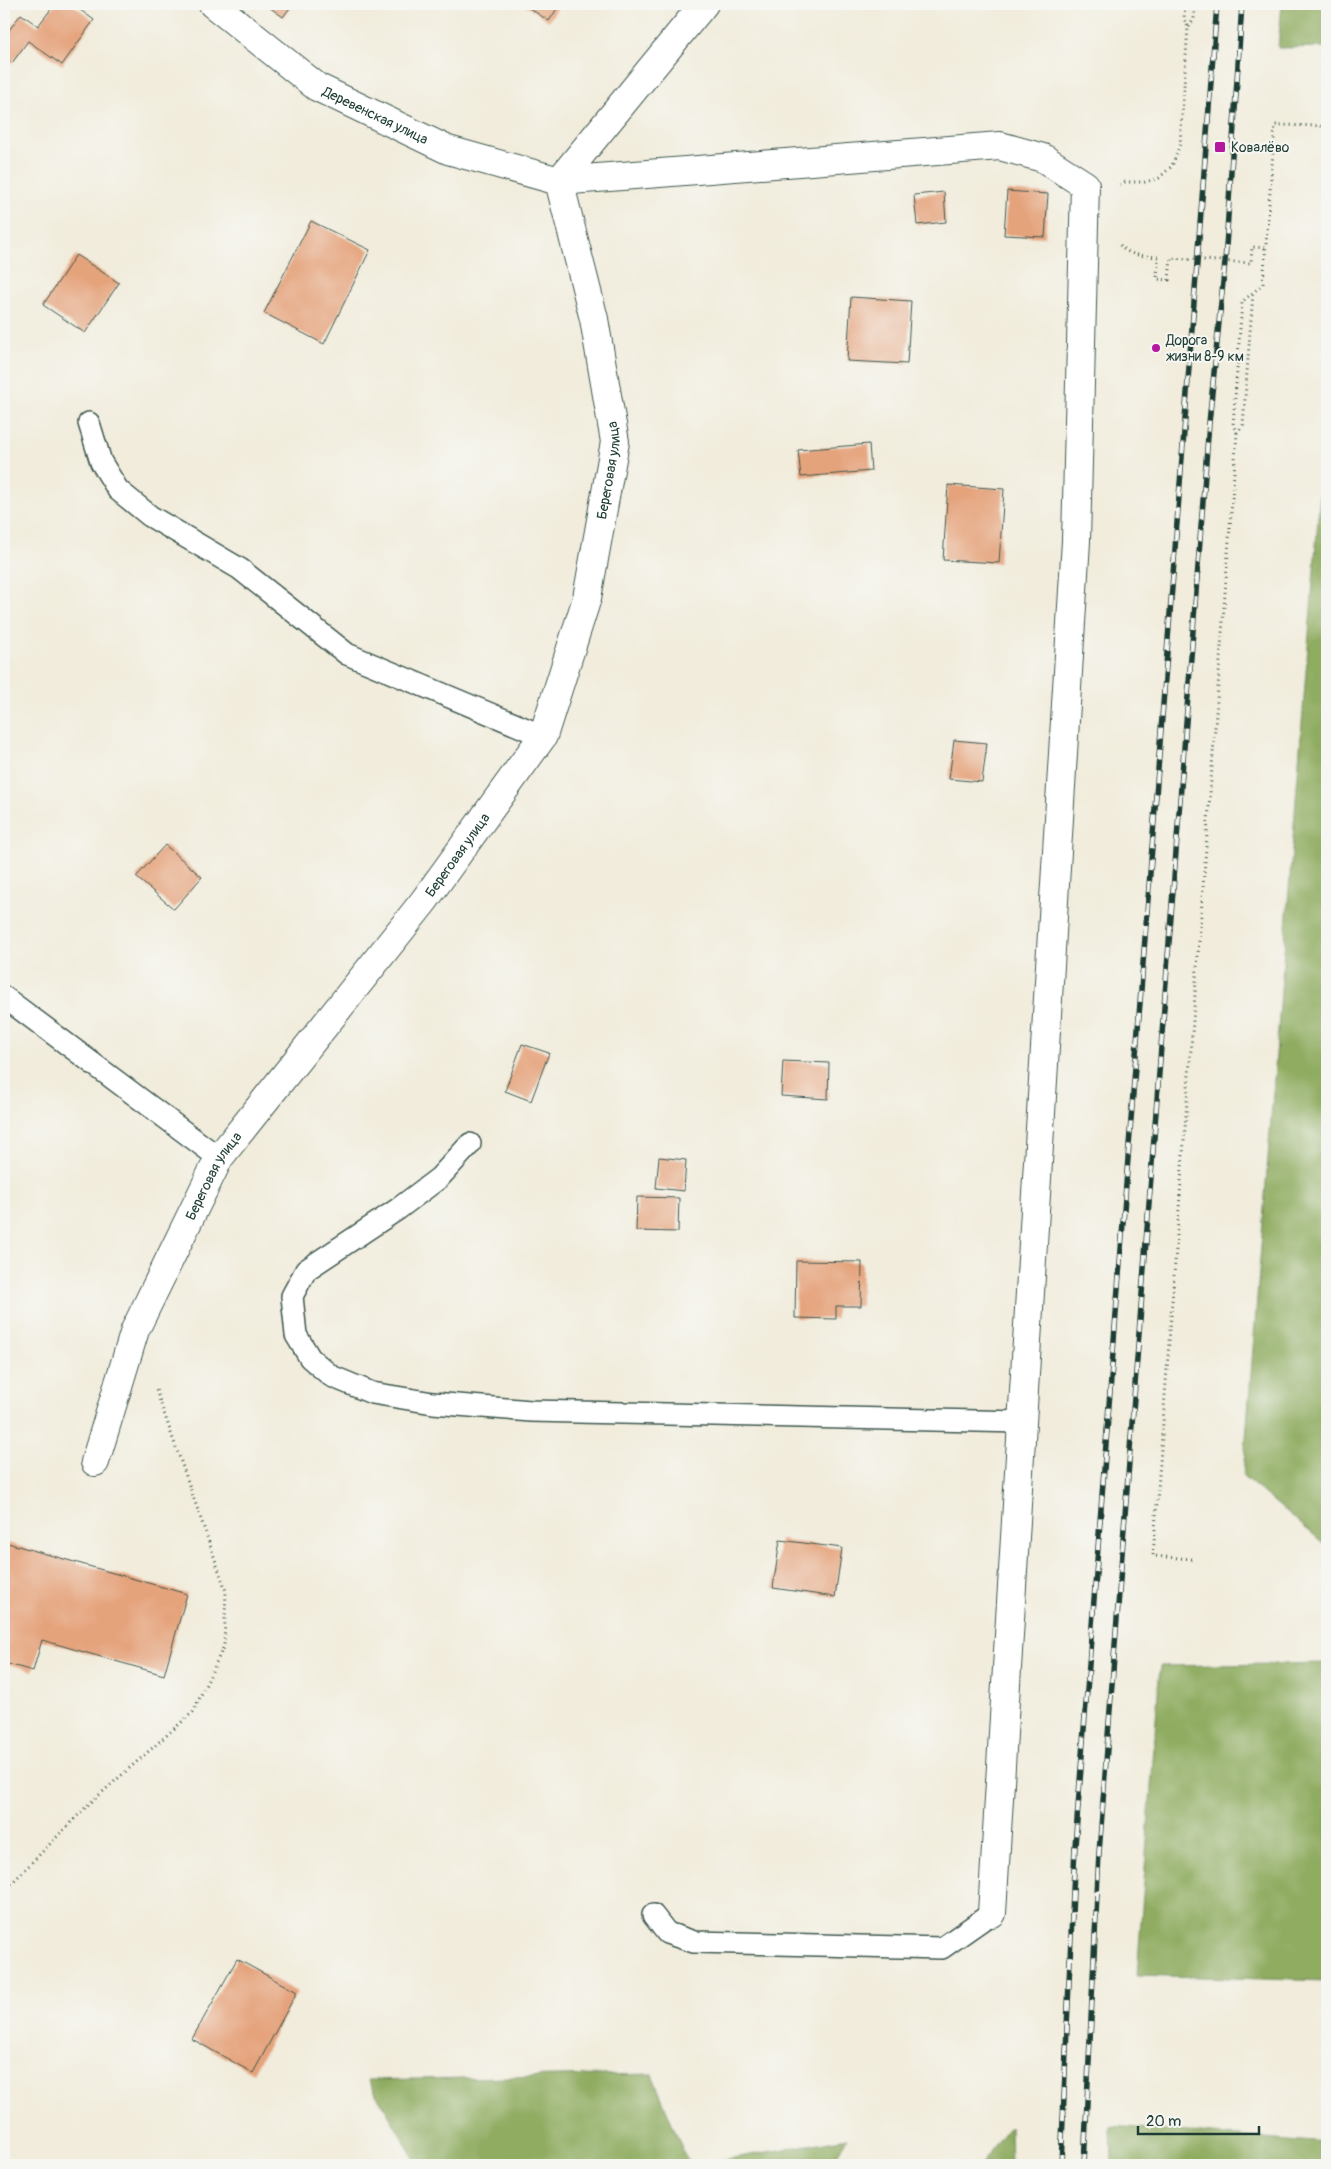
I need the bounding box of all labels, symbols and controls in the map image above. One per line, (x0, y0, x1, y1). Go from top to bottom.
street label: Деревенская улица (319, 83, 431, 148)
place label: Ковалёво (1231, 139, 1290, 156)
marker: Ковалёво (1213, 140, 1227, 154)
place label: Дорога жизни 8-9 км (1165, 332, 1244, 365)
marker: Дорога жизни 8-9 км (1150, 342, 1162, 354)
street label: Береговая улица (593, 420, 624, 521)
street label: Береговая улица (422, 810, 494, 900)
street label: Береговая улица (182, 1129, 245, 1223)
scale bar (1138, 2104, 1260, 2136)
text: 20 m (1146, 2112, 1181, 2131)

